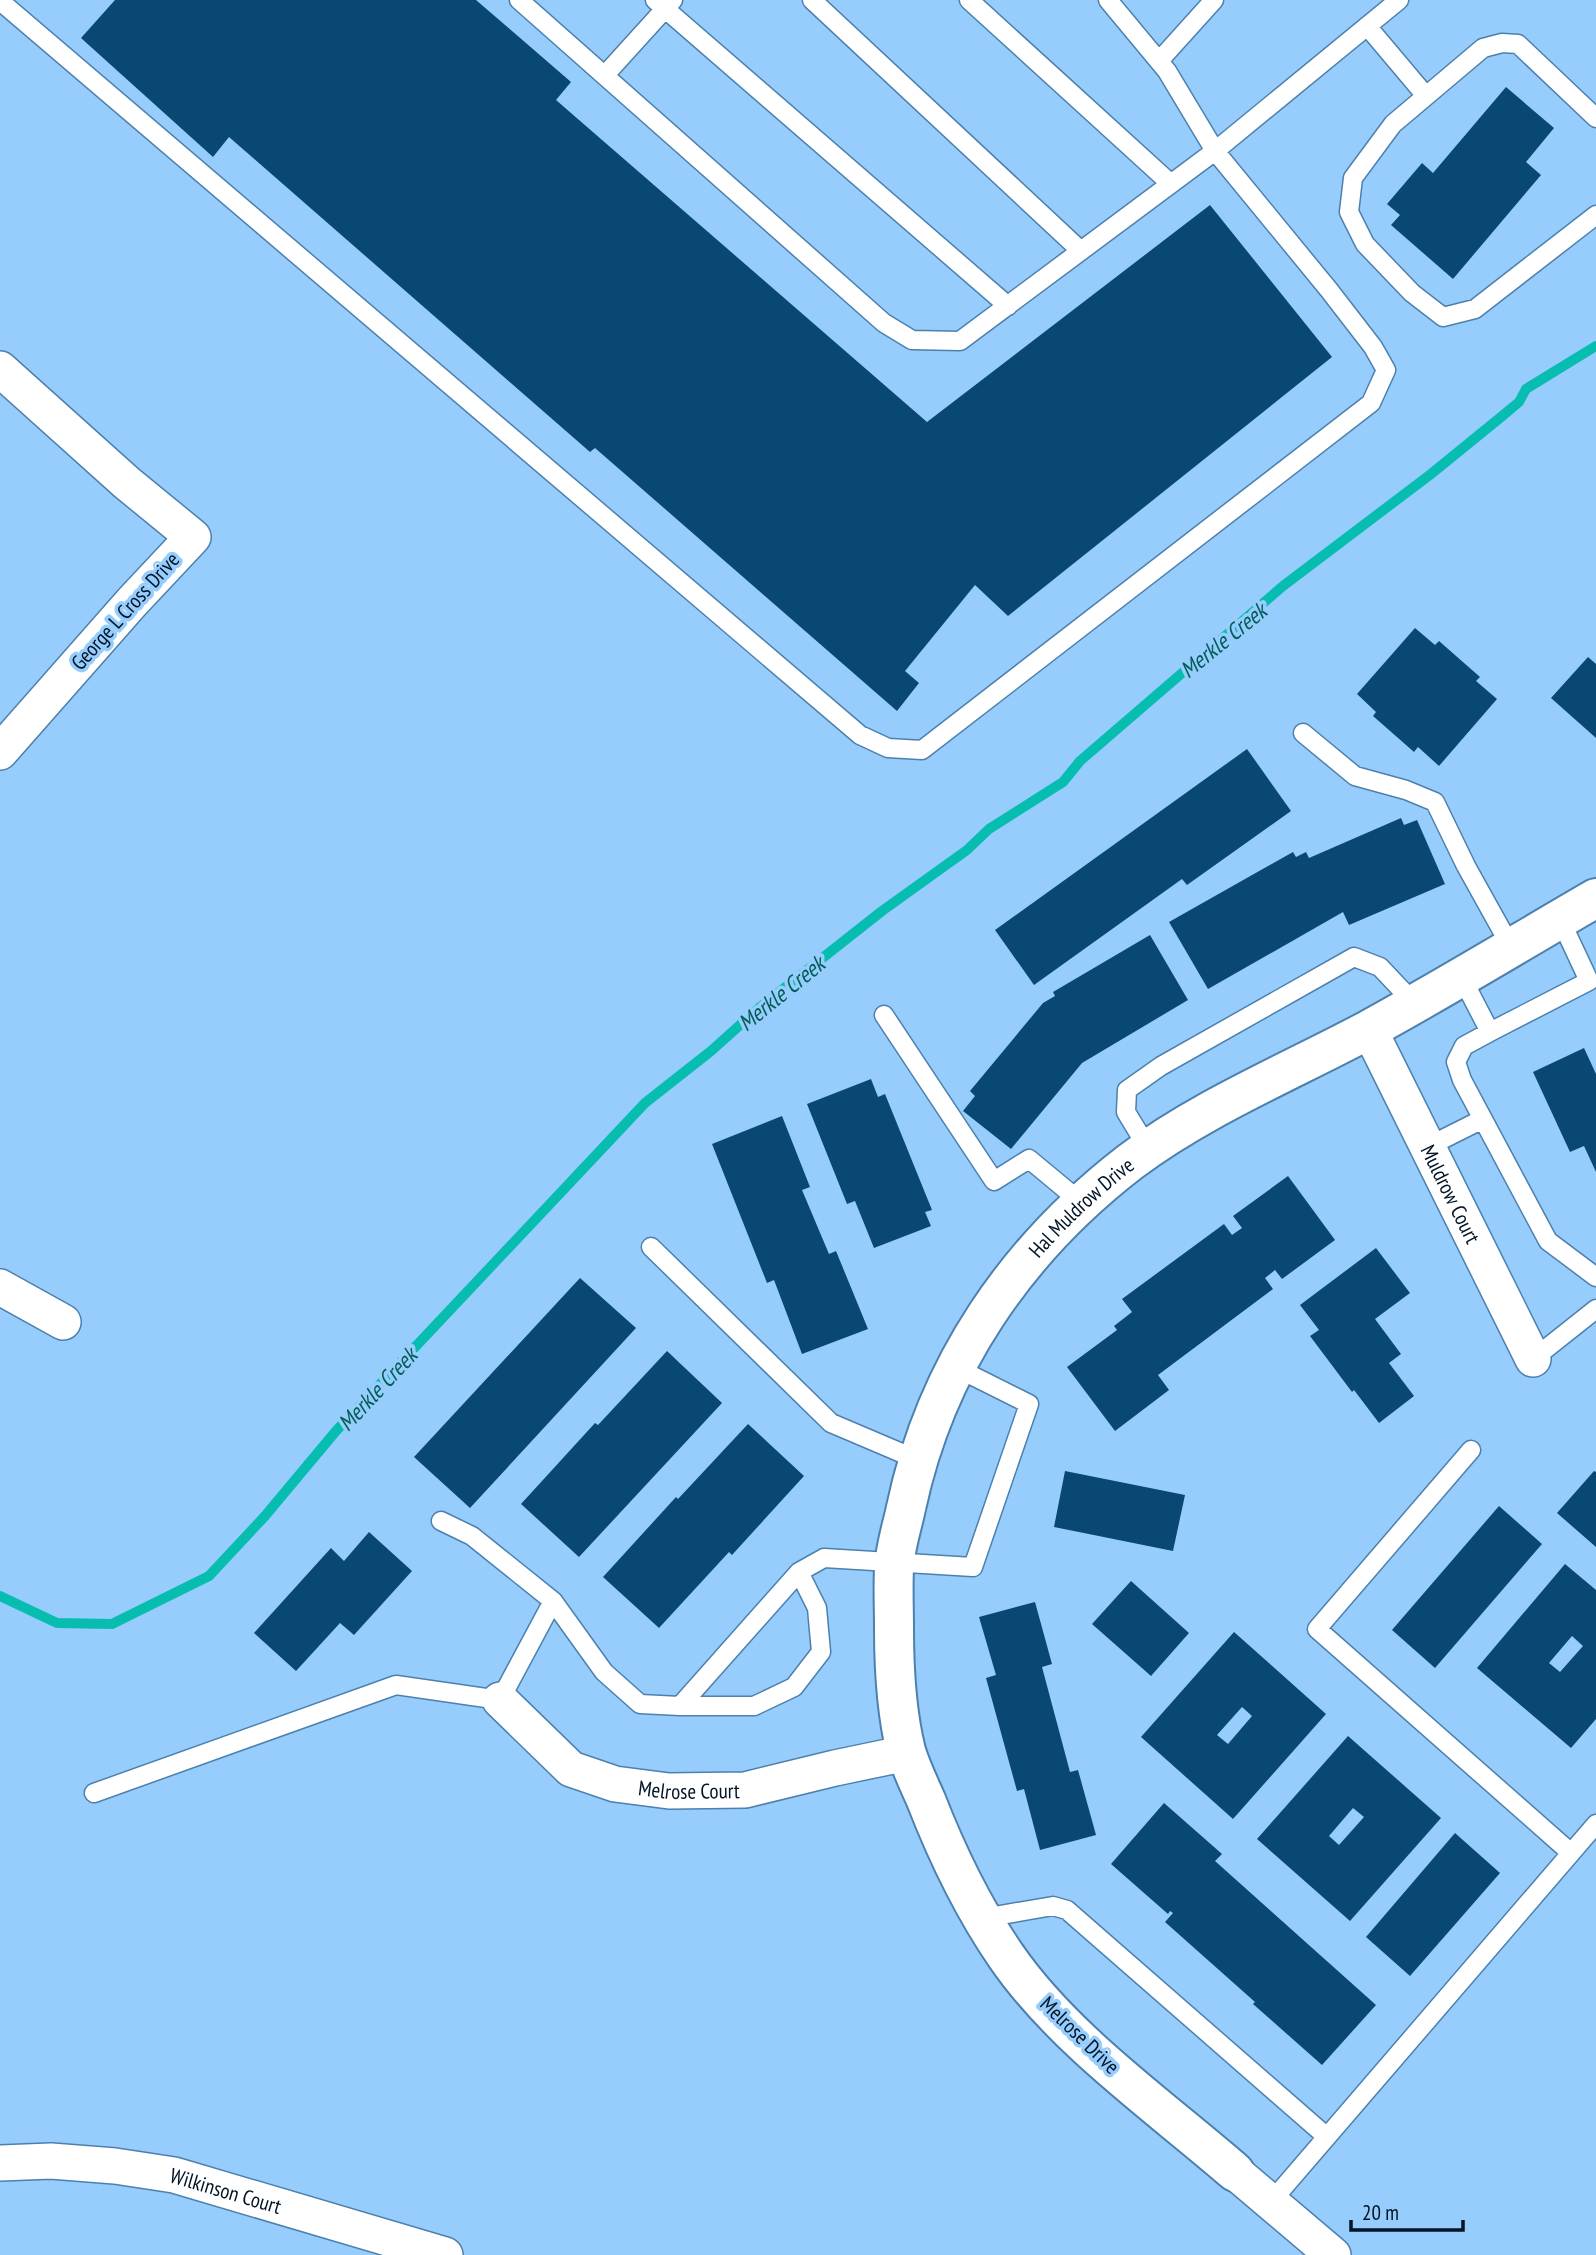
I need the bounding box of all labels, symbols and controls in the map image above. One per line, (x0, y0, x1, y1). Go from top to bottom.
street label: George L Cross Drive (65, 546, 185, 676)
water label: Merkle Creek (1174, 594, 1275, 684)
water label: Merkle Creek (732, 947, 833, 1037)
street label: Muldrow Court (1415, 1140, 1487, 1248)
street label: Hal Muldrow Drive (1022, 1151, 1139, 1263)
water label: Merkle Creek (331, 1339, 425, 1437)
street label: Melrose Court (637, 1774, 740, 1805)
street label: Melrose Drive (1035, 1991, 1125, 2079)
street label: Wilkinson Court (167, 2161, 285, 2220)
scale bar (1351, 2188, 1463, 2232)
text: 20 m (1362, 2199, 1399, 2226)

